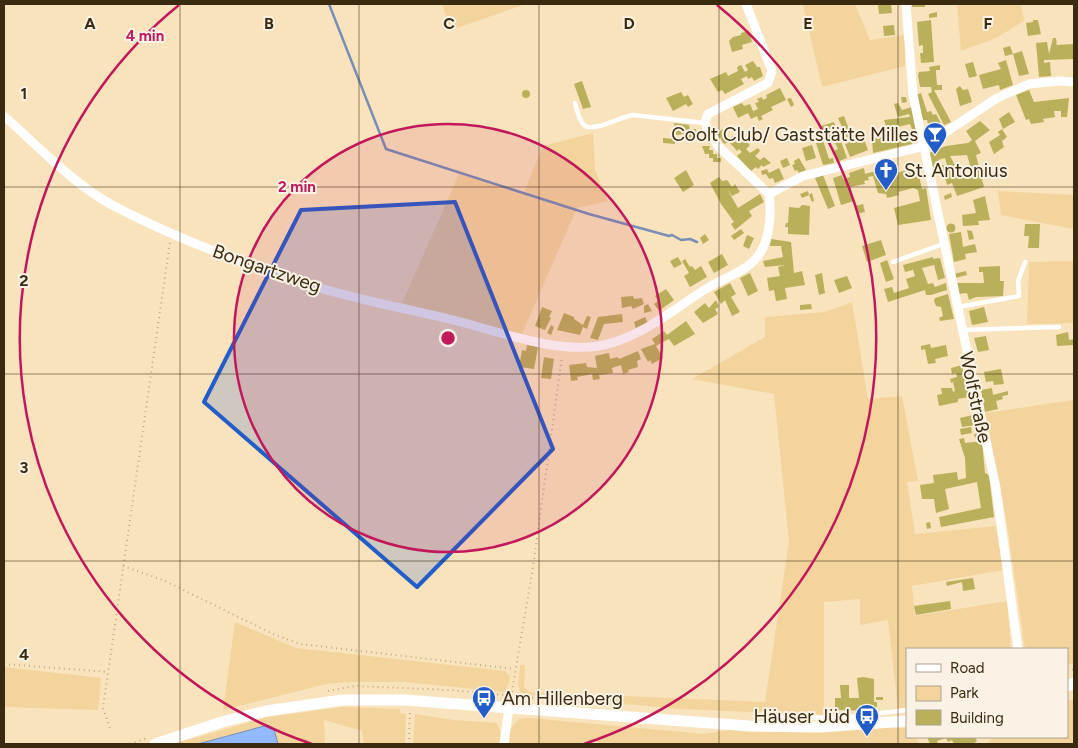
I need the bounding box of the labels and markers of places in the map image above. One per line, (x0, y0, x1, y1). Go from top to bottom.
bar icon: Coolt Club/ Gaststätte Milles (922, 121, 948, 155)
place label: Coolt Club/ Gaststätte Milles (671, 123, 918, 146)
church icon: St. Antonius (873, 157, 899, 191)
place label: St. Antonius (904, 159, 1008, 182)
centre of rings (439, 329, 457, 347)
bus stop icon: Am Hillenberg (471, 685, 497, 719)
place label: Am Hillenberg (502, 687, 623, 710)
bus stop icon: Häuser Jüd (854, 703, 880, 737)
place label: Häuser Jüd (754, 705, 850, 728)

